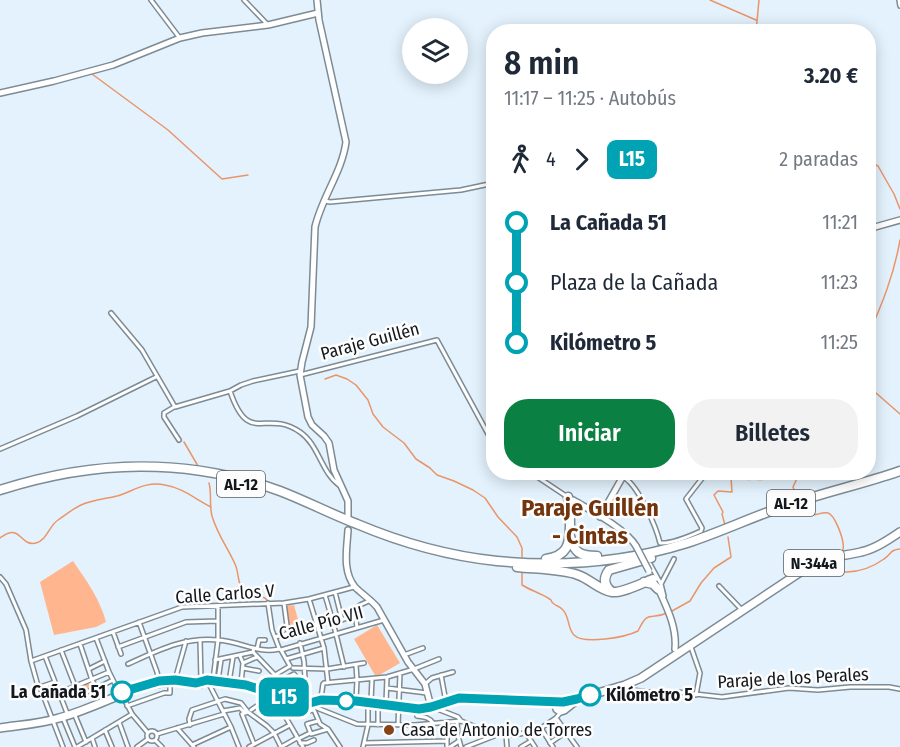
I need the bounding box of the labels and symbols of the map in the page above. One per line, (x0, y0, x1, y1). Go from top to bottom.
street label: Paraje Guillén (318, 317, 422, 365)
road number: AL-12 (217, 471, 265, 497)
road number: AL-12 (767, 490, 815, 516)
district label: Paraje Guillén - Cintas (521, 494, 659, 550)
road number: N-344a (784, 550, 844, 576)
street label: Calle Carlos V (175, 580, 276, 608)
street label: Calle Pío VII (276, 601, 366, 645)
street label: Paraje de los Perales (717, 663, 870, 693)
line badge: L15 (250, 678, 318, 716)
place label: La Cañada 51 (10, 681, 106, 703)
marker: La Cañada 51 (111, 681, 133, 703)
marker: Kilómetro 5 (579, 684, 601, 706)
place label: Kilómetro 5 (606, 684, 693, 706)
unlabelled marker (337, 692, 355, 710)
place label: Casa de Antonio de Torres (401, 719, 592, 741)
marker: Casa de Antonio de Torres (382, 723, 396, 737)

